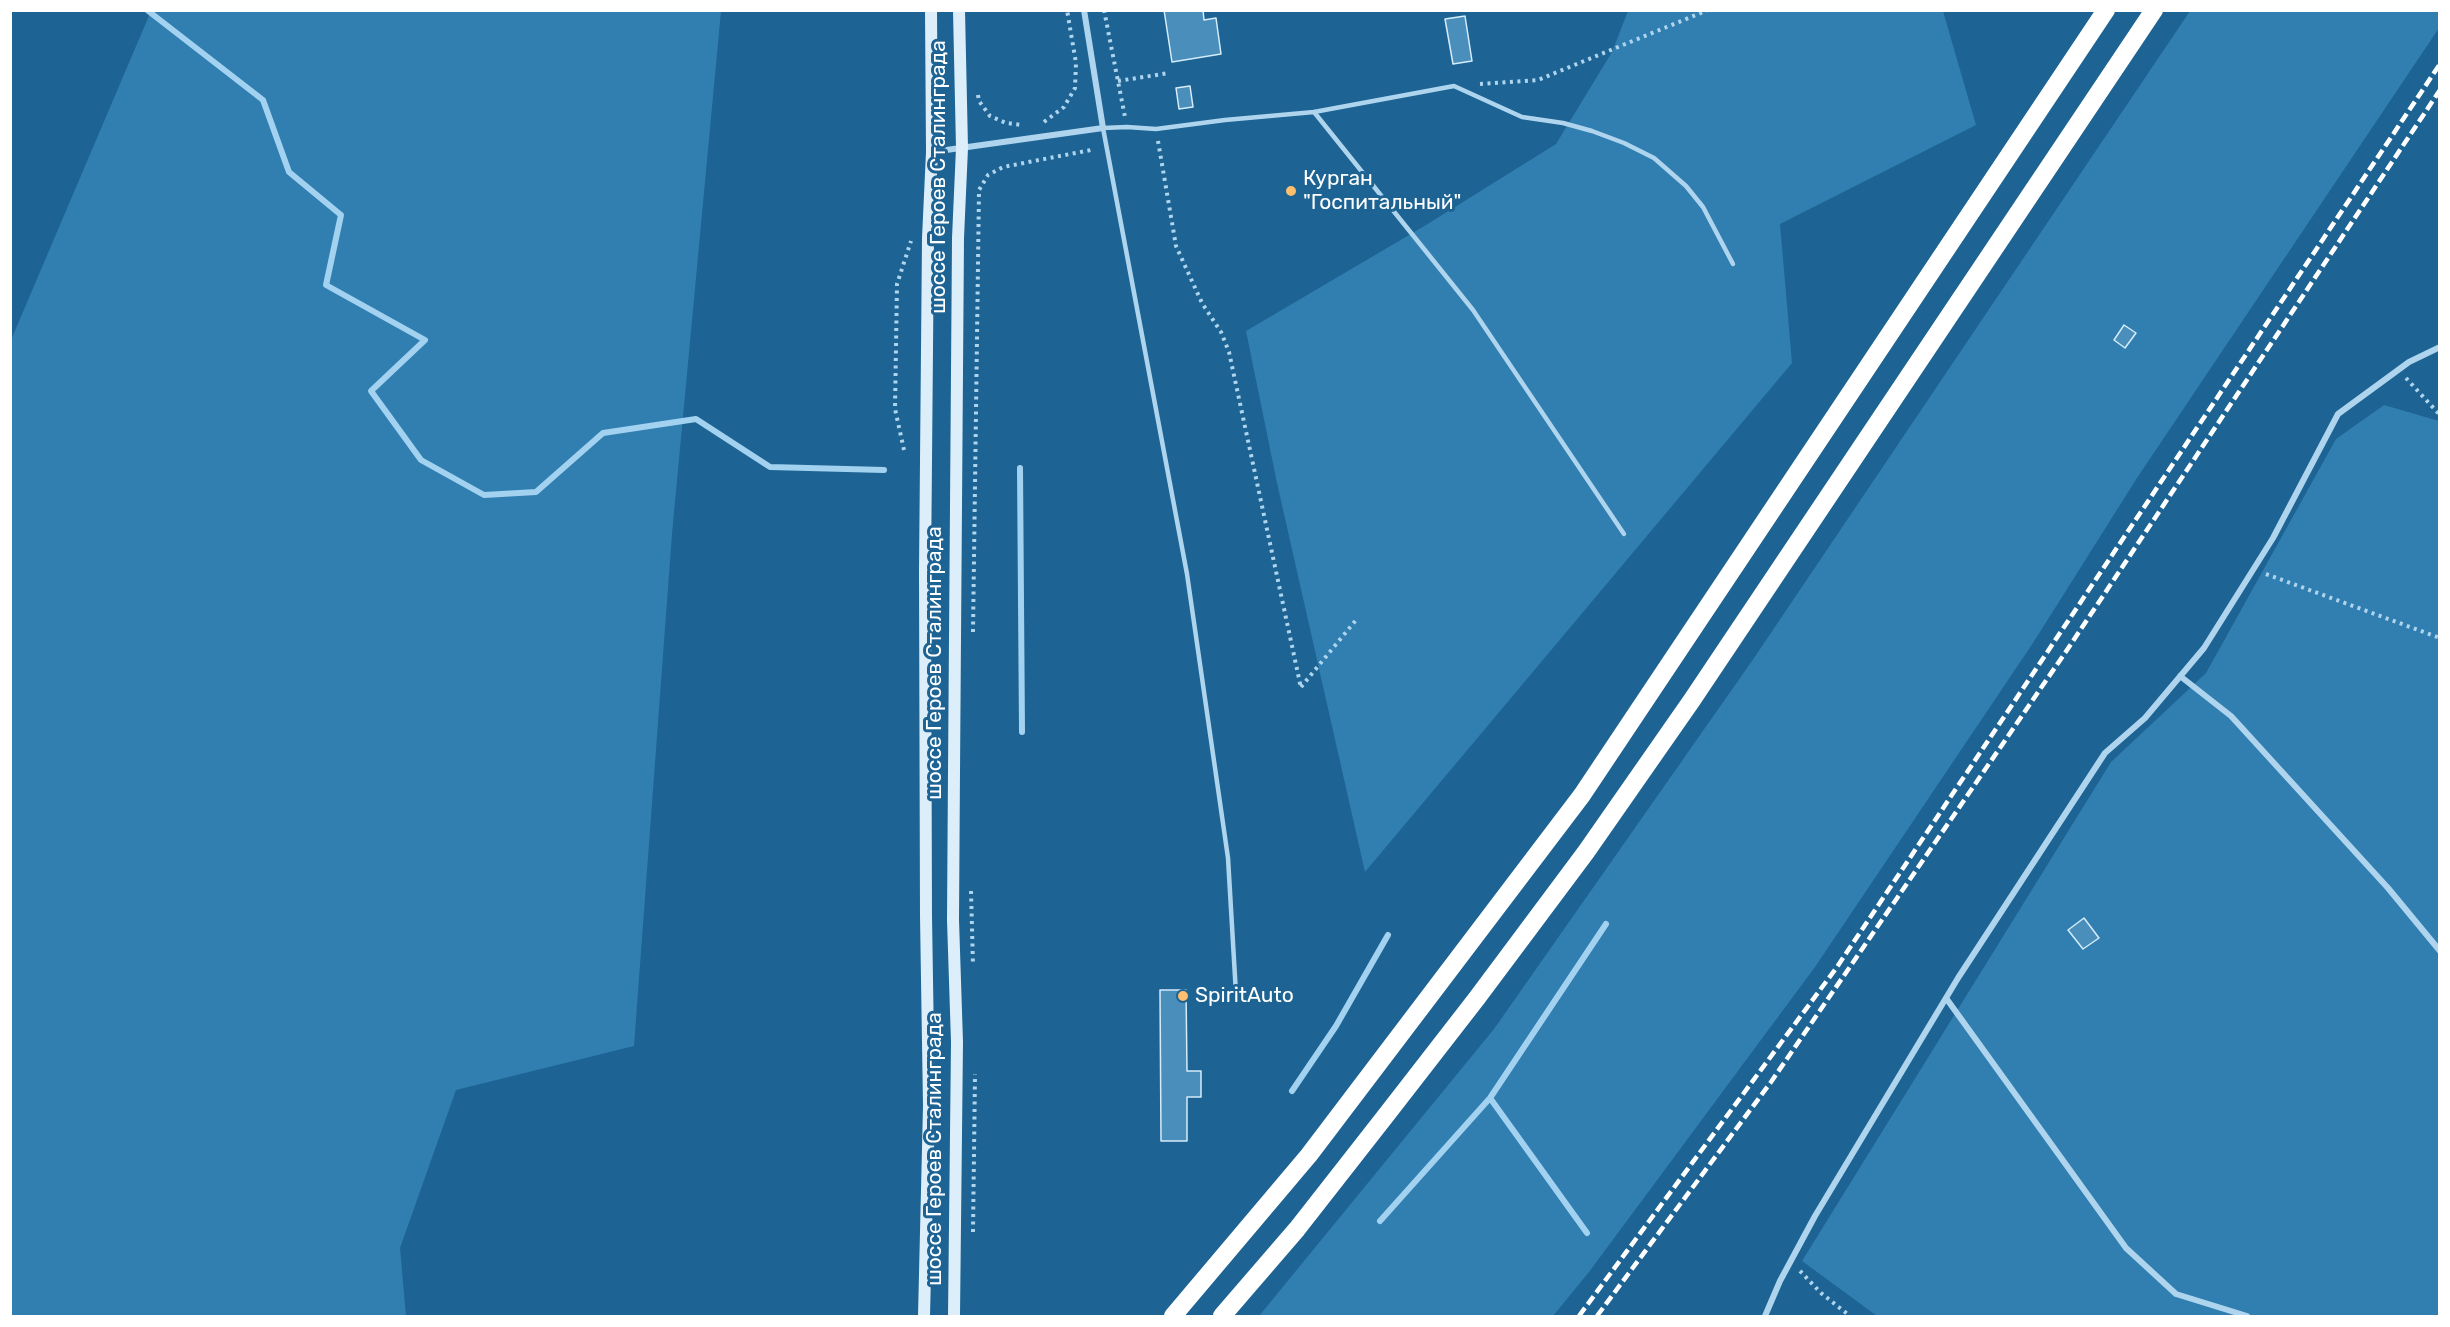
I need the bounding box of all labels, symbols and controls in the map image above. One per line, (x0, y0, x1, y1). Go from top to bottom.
street label: шоссе Героев Сталинграда (926, 40, 952, 314)
place label: Курган "Госпитальный" (1303, 166, 1461, 216)
marker: Курган "Госпитальный" (1284, 184, 1298, 198)
street label: шоссе Героев Сталинграда (922, 526, 948, 800)
place label: SpiritAuto (1195, 983, 1294, 1009)
marker: SpiritAuto (1176, 989, 1190, 1003)
street label: шоссе Героев Сталинграда (922, 1012, 948, 1286)

